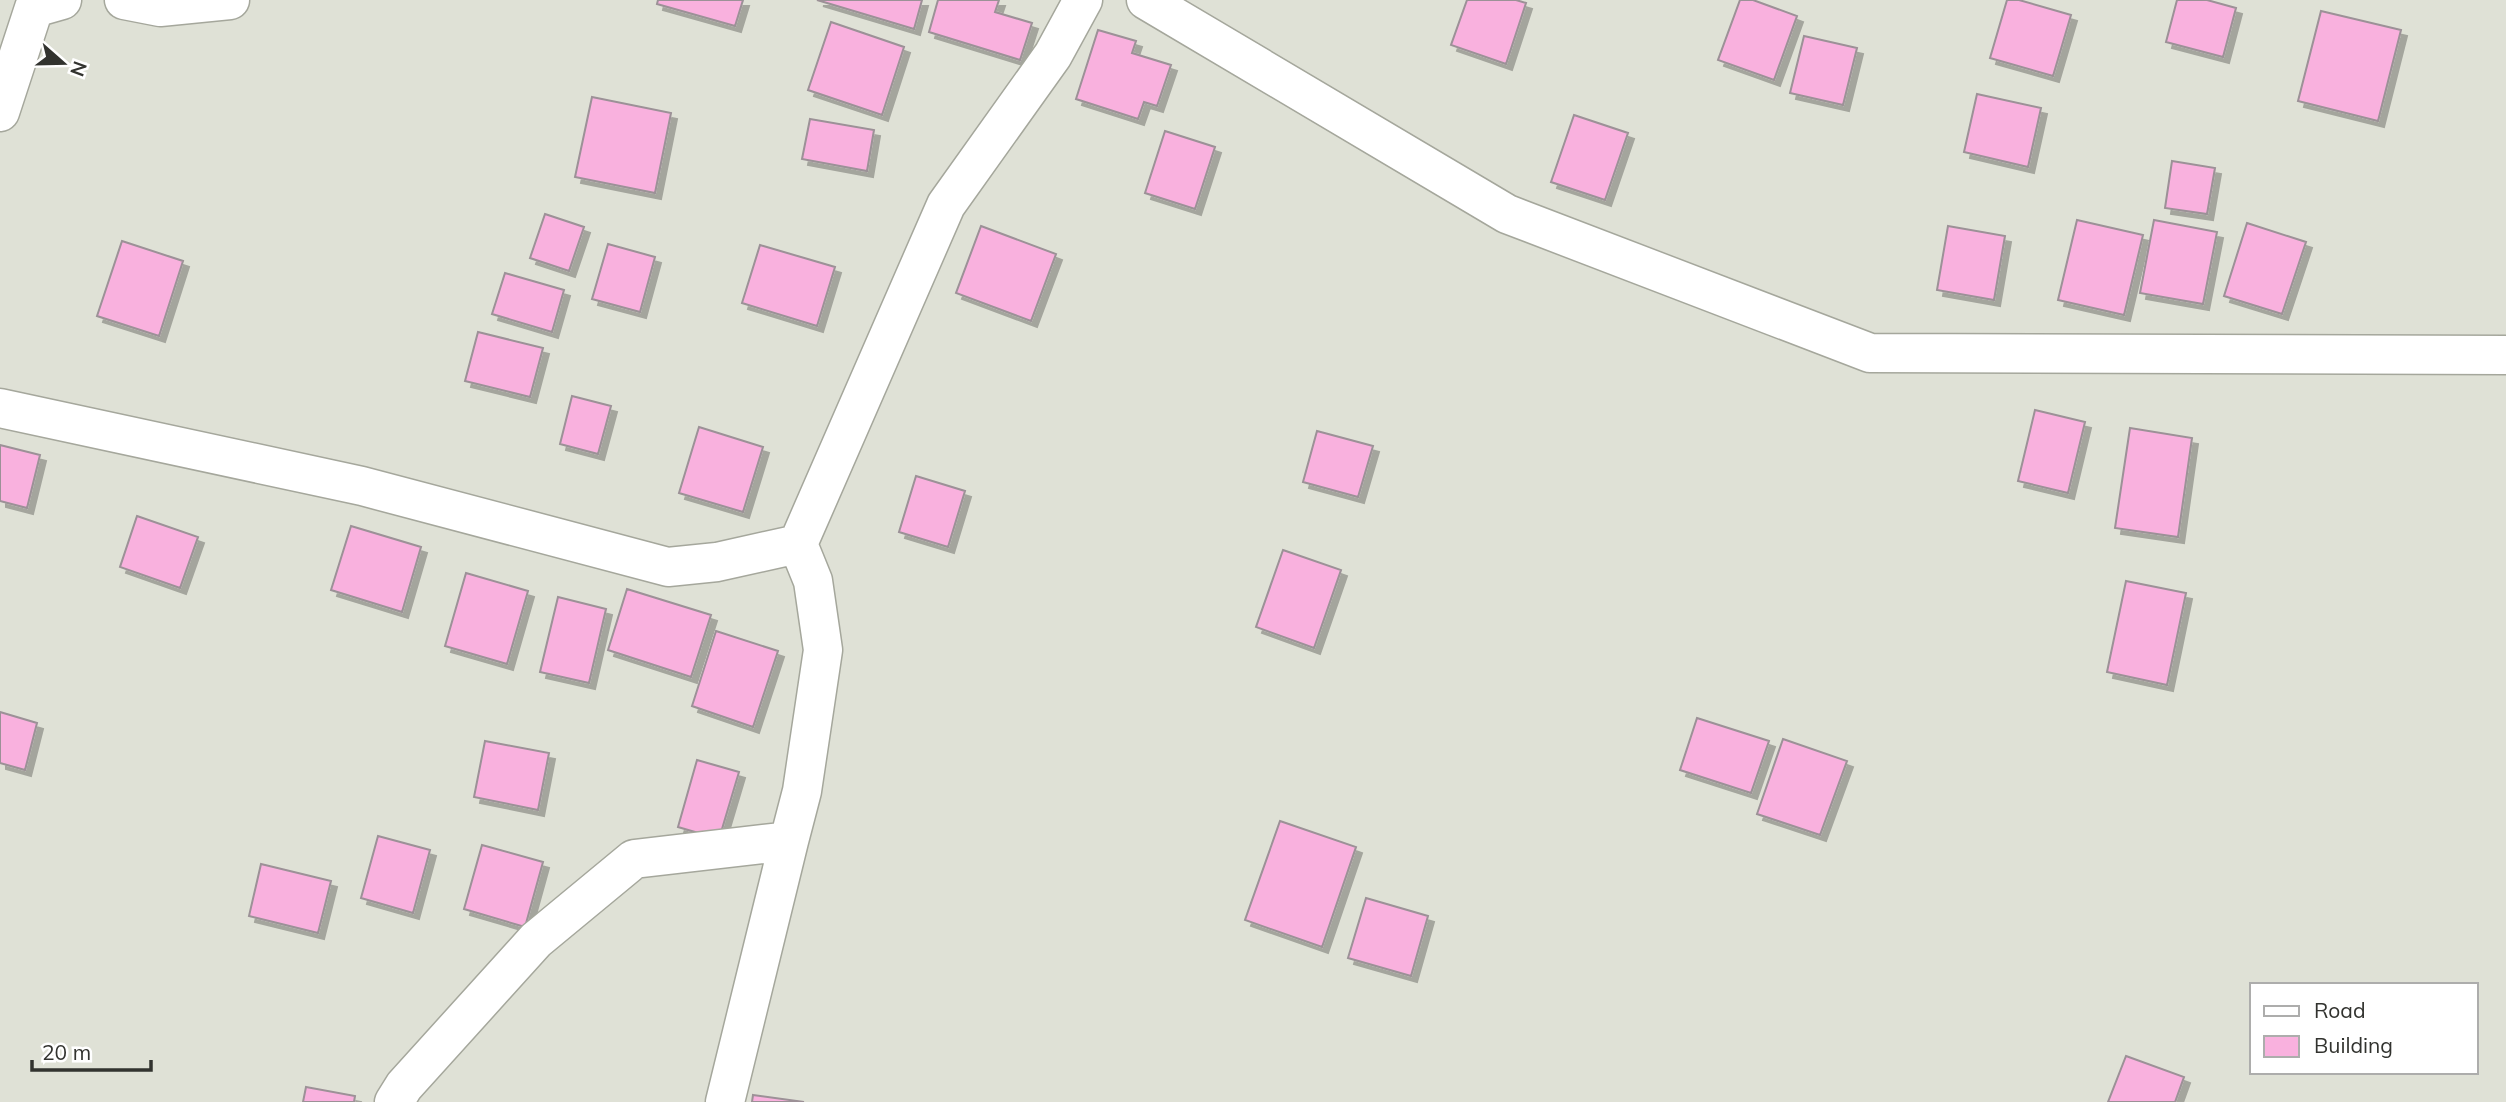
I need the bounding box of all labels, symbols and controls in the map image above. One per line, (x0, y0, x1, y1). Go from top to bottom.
north arrow (28, 28, 98, 98)
text: N (65, 58, 93, 80)
legend (2250, 983, 2478, 1074)
text: Road (2314, 997, 2365, 1023)
scale bar (32, 1028, 150, 1072)
text: Building (2314, 1032, 2393, 1058)
text: 20 m (42, 1039, 91, 1065)

